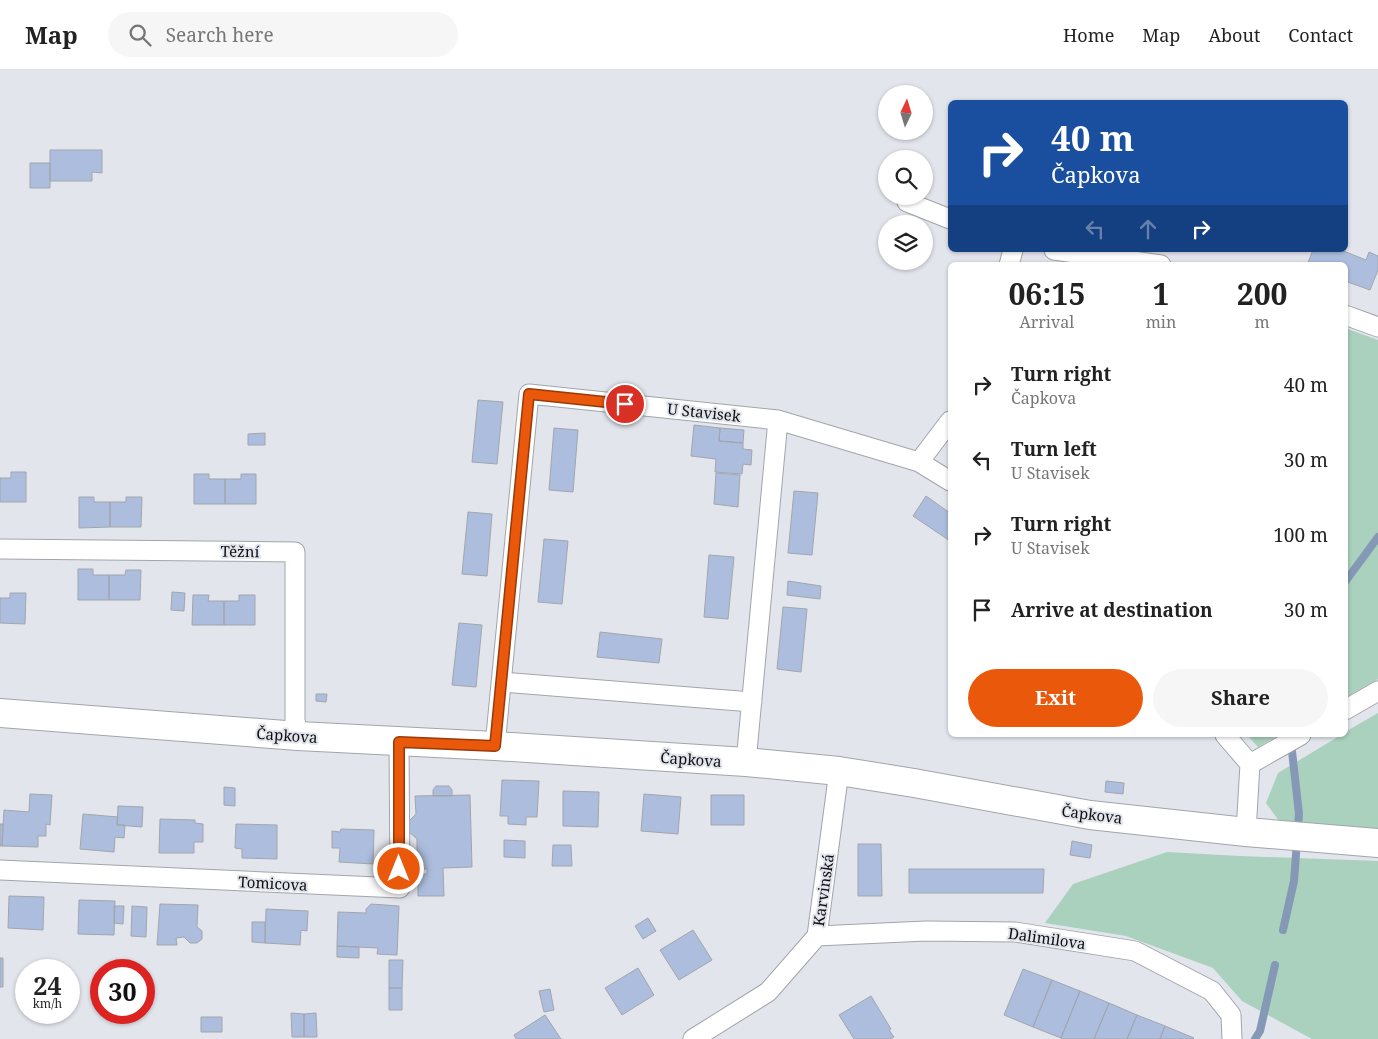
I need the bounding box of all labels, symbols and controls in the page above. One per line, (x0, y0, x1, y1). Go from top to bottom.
search box (108, 12, 458, 57)
text: Map (25, 18, 78, 51)
icon: search (126, 21, 154, 49)
text: Search here (166, 22, 274, 48)
text: Home (1063, 23, 1114, 47)
text: Map (1142, 23, 1180, 47)
text: About (1208, 23, 1260, 47)
text: Contact (1288, 23, 1353, 47)
north arrow (878, 85, 932, 140)
map controls (878, 85, 933, 270)
text: 40 m (1051, 114, 1134, 161)
icon: right (968, 120, 1033, 185)
button: search (878, 150, 933, 205)
text: Čapkova (1051, 159, 1141, 189)
button: layers (878, 215, 933, 270)
icon: left (1081, 215, 1109, 243)
icon: ahead (1134, 215, 1162, 243)
icon: right (1187, 215, 1215, 243)
text: 06:15 (1008, 273, 1085, 314)
text: 1 (1153, 273, 1169, 314)
text: 200 (1237, 273, 1288, 314)
text: Arrival (1020, 311, 1074, 333)
text: min (1146, 311, 1176, 333)
text: m (1255, 311, 1270, 333)
text: Turn right (1011, 361, 1111, 387)
icon: right (968, 371, 996, 399)
text: 40 m (1284, 372, 1328, 398)
pin (604, 383, 646, 425)
text: Čapkova (1011, 387, 1076, 409)
icon: arrive (611, 390, 639, 418)
street label: U Stavisek (666, 398, 742, 426)
text: Turn left (1011, 436, 1097, 462)
icon: left (968, 446, 996, 474)
text: 30 m (1284, 447, 1328, 473)
text: U Stavisek (1011, 462, 1090, 484)
text: Turn right (1011, 511, 1111, 537)
icon: right (968, 521, 996, 549)
text: 100 m (1273, 522, 1328, 548)
text: U Stavisek (1011, 537, 1090, 559)
street label: Těžní (221, 541, 260, 561)
icon: arrive (968, 596, 996, 624)
text: Arrive at destination (1011, 597, 1213, 623)
text: 30 m (1284, 597, 1328, 623)
button: Exit (968, 669, 1143, 727)
button: Share (1153, 669, 1328, 727)
street label: Čapkova (256, 723, 318, 747)
street label: Čapkova (660, 747, 722, 771)
street label: Čapkova (1060, 800, 1124, 828)
position arrow (372, 842, 424, 894)
street label: Karvinská (808, 852, 838, 928)
street label: Tomicova (238, 871, 308, 895)
street label: Dalimilova (1007, 923, 1087, 953)
speed limit sign: 30 (90, 959, 155, 1024)
text: 24 (33, 968, 62, 1002)
text: km/h (33, 995, 62, 1012)

